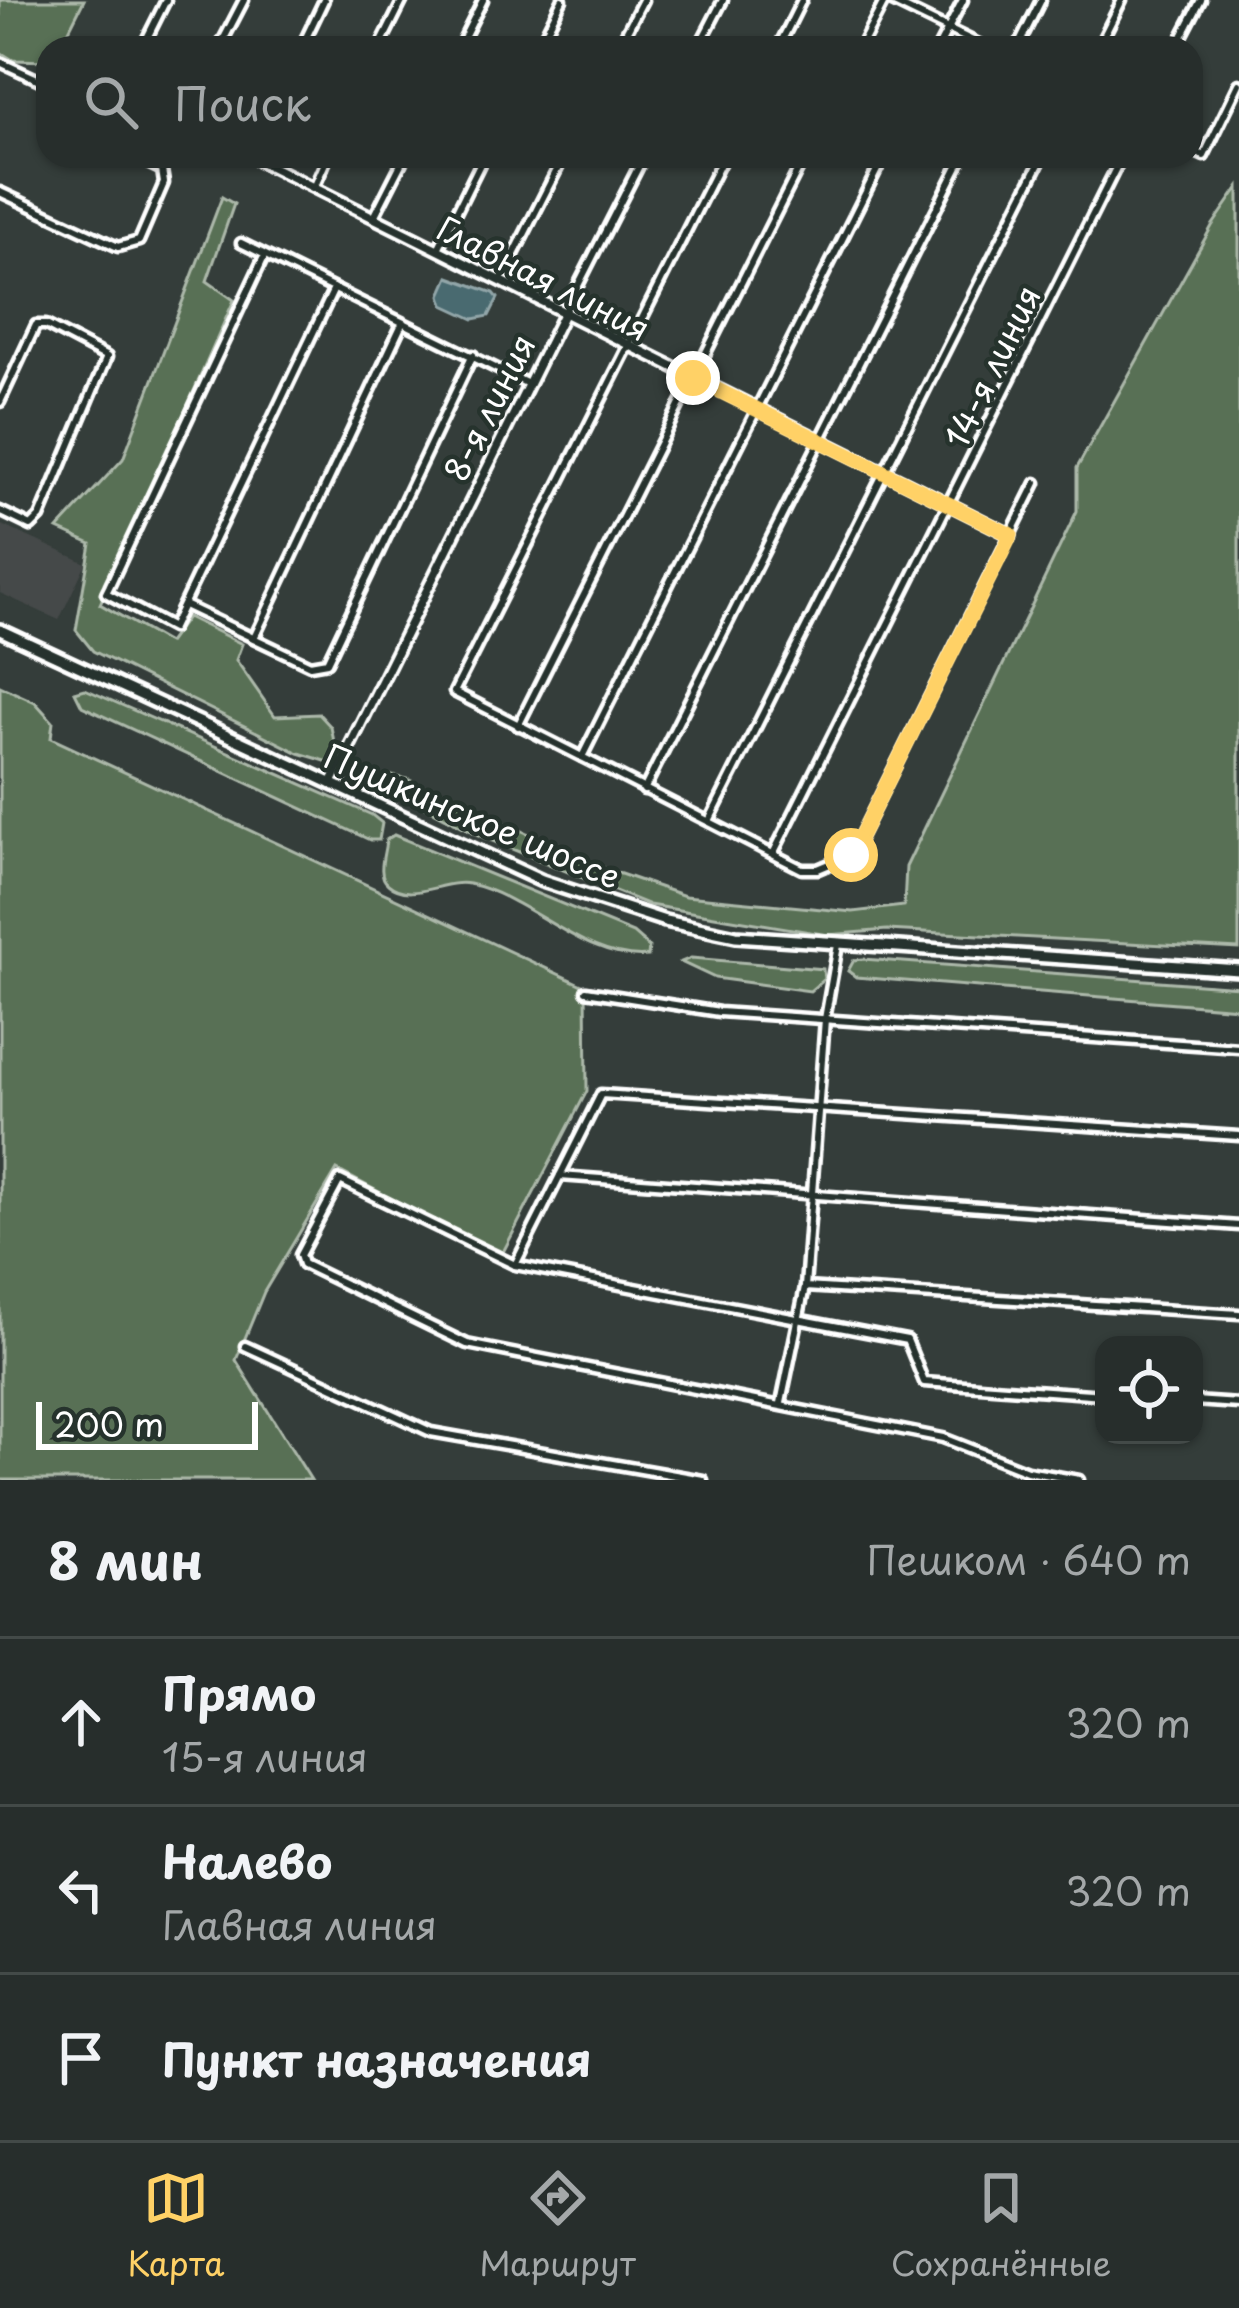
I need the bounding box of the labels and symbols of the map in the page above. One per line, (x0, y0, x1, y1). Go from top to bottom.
street label: Главная линия (429, 202, 659, 352)
street label: 14-я линия (930, 276, 1052, 456)
street label: 8-я линия (430, 325, 546, 489)
route end (666, 351, 720, 405)
street label: Пушкинское шоссе (317, 730, 629, 900)
route start (824, 828, 878, 882)
scale bar (36, 1396, 258, 1449)

